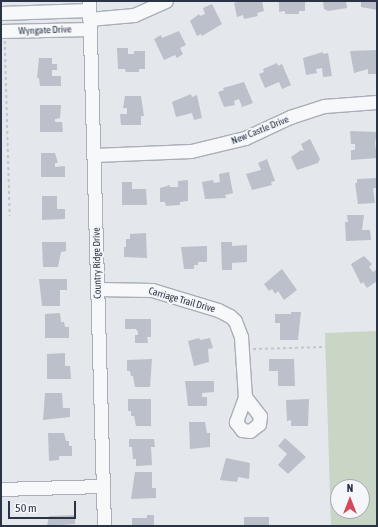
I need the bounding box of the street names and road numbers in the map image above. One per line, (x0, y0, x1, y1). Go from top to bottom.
street label: Wyngate Drive (18, 23, 72, 37)
street label: New Castle Drive (229, 113, 291, 147)
street label: Country Ridge Drive (90, 227, 104, 299)
street label: Carriage Trail Drive (147, 285, 217, 315)

